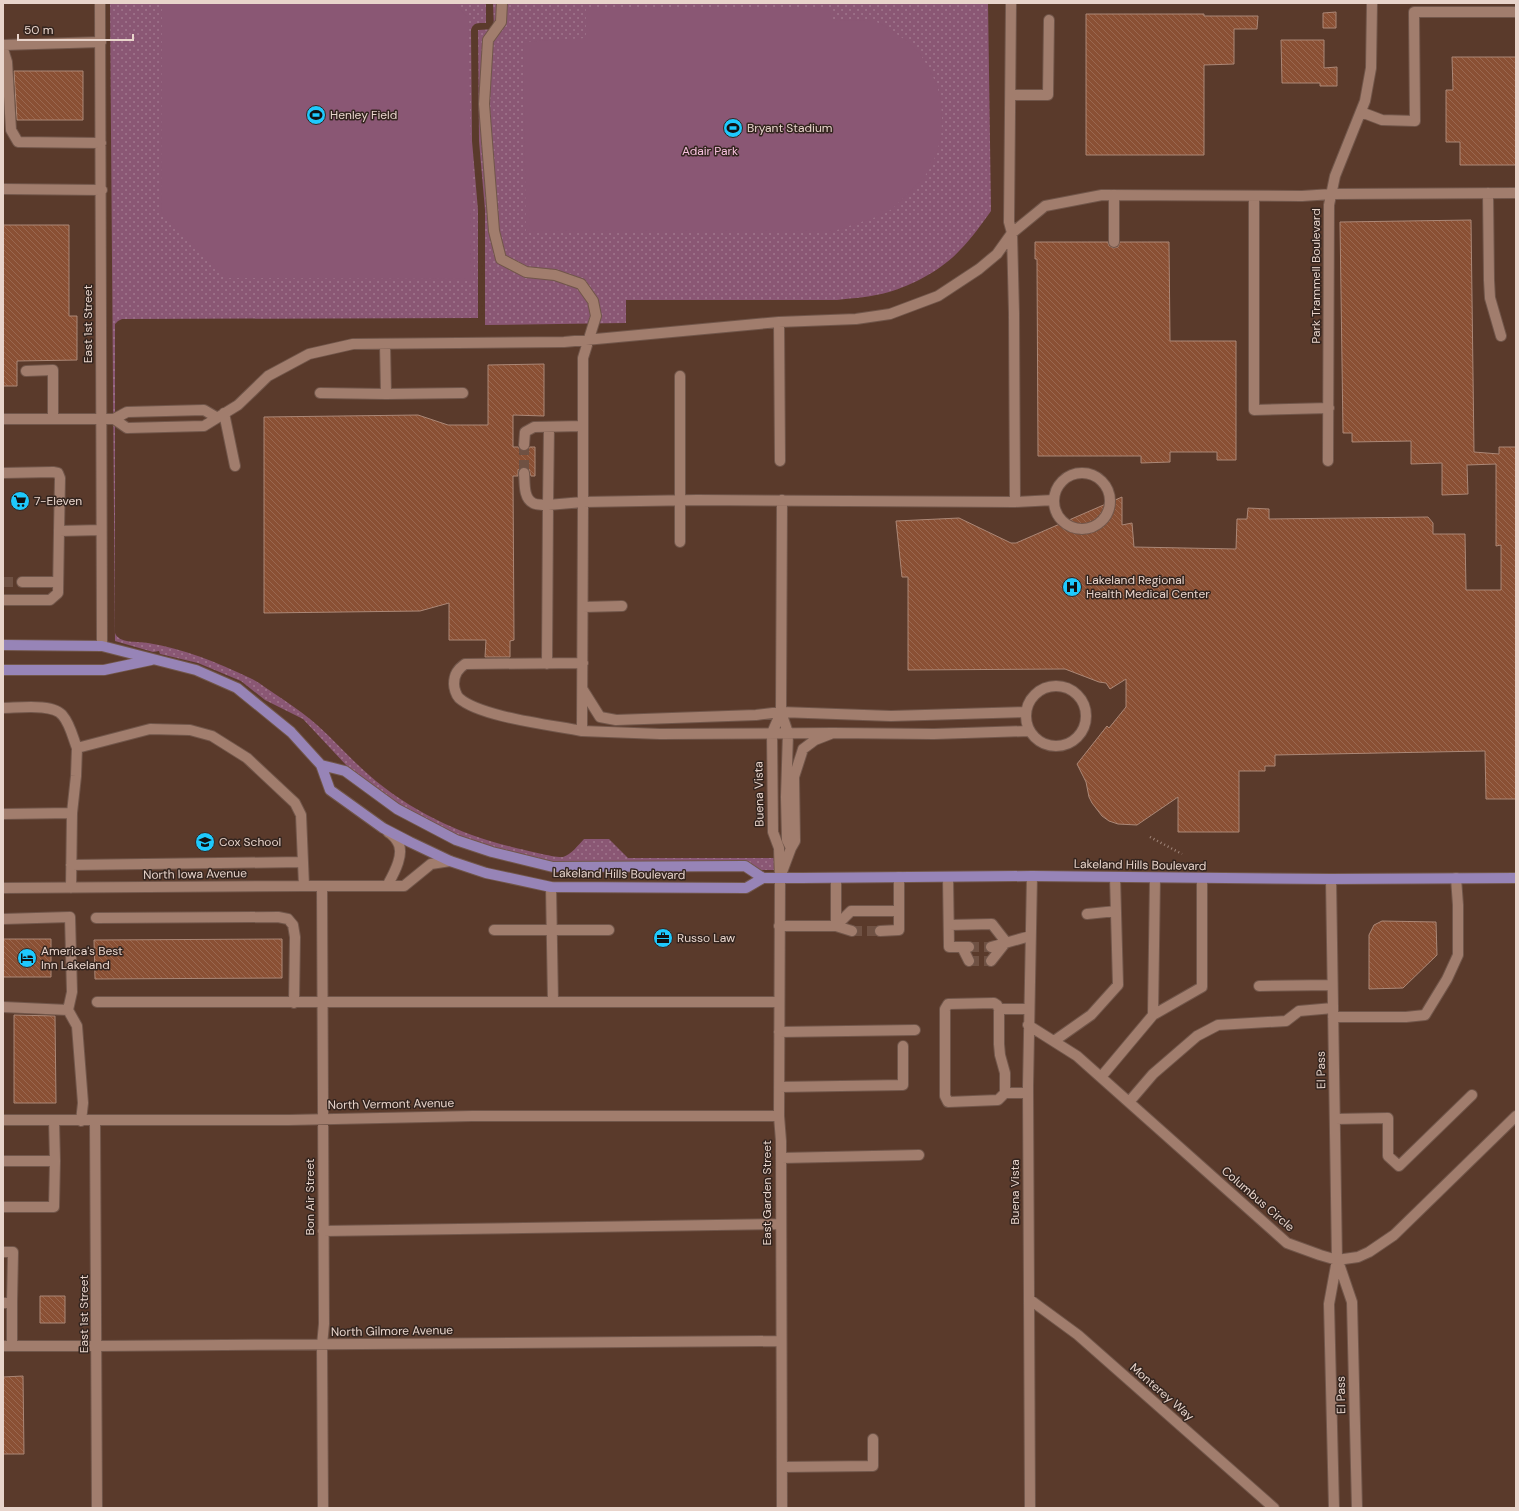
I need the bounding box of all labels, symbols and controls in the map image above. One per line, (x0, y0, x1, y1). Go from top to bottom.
scale bar (18, 16, 133, 42)
text: 50 m (24, 22, 53, 38)
sports icon: Henley Field (305, 104, 327, 126)
place label: Henley Field (330, 107, 397, 123)
sports icon: Bryant Stadium (722, 117, 744, 139)
place label: Bryant Stadium (747, 120, 832, 136)
park label: Adair Park (682, 143, 738, 159)
street label: Park Trammell Boulevard (1308, 208, 1324, 344)
street label: East 1st Street (80, 285, 96, 363)
supermarket icon: 7-Eleven (9, 490, 31, 512)
place label: 7-Eleven (34, 493, 82, 509)
place label: Lakeland Regional Health Medical Center (1086, 572, 1210, 602)
hospital icon: Lakeland Regional Health Medical Center (1061, 576, 1083, 598)
street label: Buena Vista (750, 761, 768, 827)
school or university icon: Cox School (194, 831, 216, 853)
place label: Cox School (219, 834, 281, 850)
street label: Lakeland Hills Boulevard (1074, 856, 1206, 874)
street label: North Iowa Avenue (143, 865, 247, 883)
street label: Lakeland Hills Boulevard (553, 865, 685, 883)
office icon: Russo Law (652, 927, 674, 949)
place label: Russo Law (677, 930, 735, 946)
place label: America's Best Inn Lakeland (41, 943, 123, 973)
hotel icon: America's Best Inn Lakeland (16, 947, 38, 969)
street label: El Pass (1313, 1051, 1329, 1089)
street label: North Vermont Avenue (328, 1095, 455, 1113)
street label: East Garden Street (759, 1140, 775, 1246)
street label: Bon Air Street (302, 1158, 318, 1235)
street label: Buena Vista (1007, 1159, 1023, 1225)
street label: Columbus Circle (1218, 1163, 1298, 1235)
street label: East 1st Street (76, 1275, 92, 1353)
street label: North Gilmore Avenue (331, 1322, 453, 1340)
street label: Monterey Way (1127, 1360, 1198, 1425)
street label: El Pass (1333, 1376, 1349, 1414)

